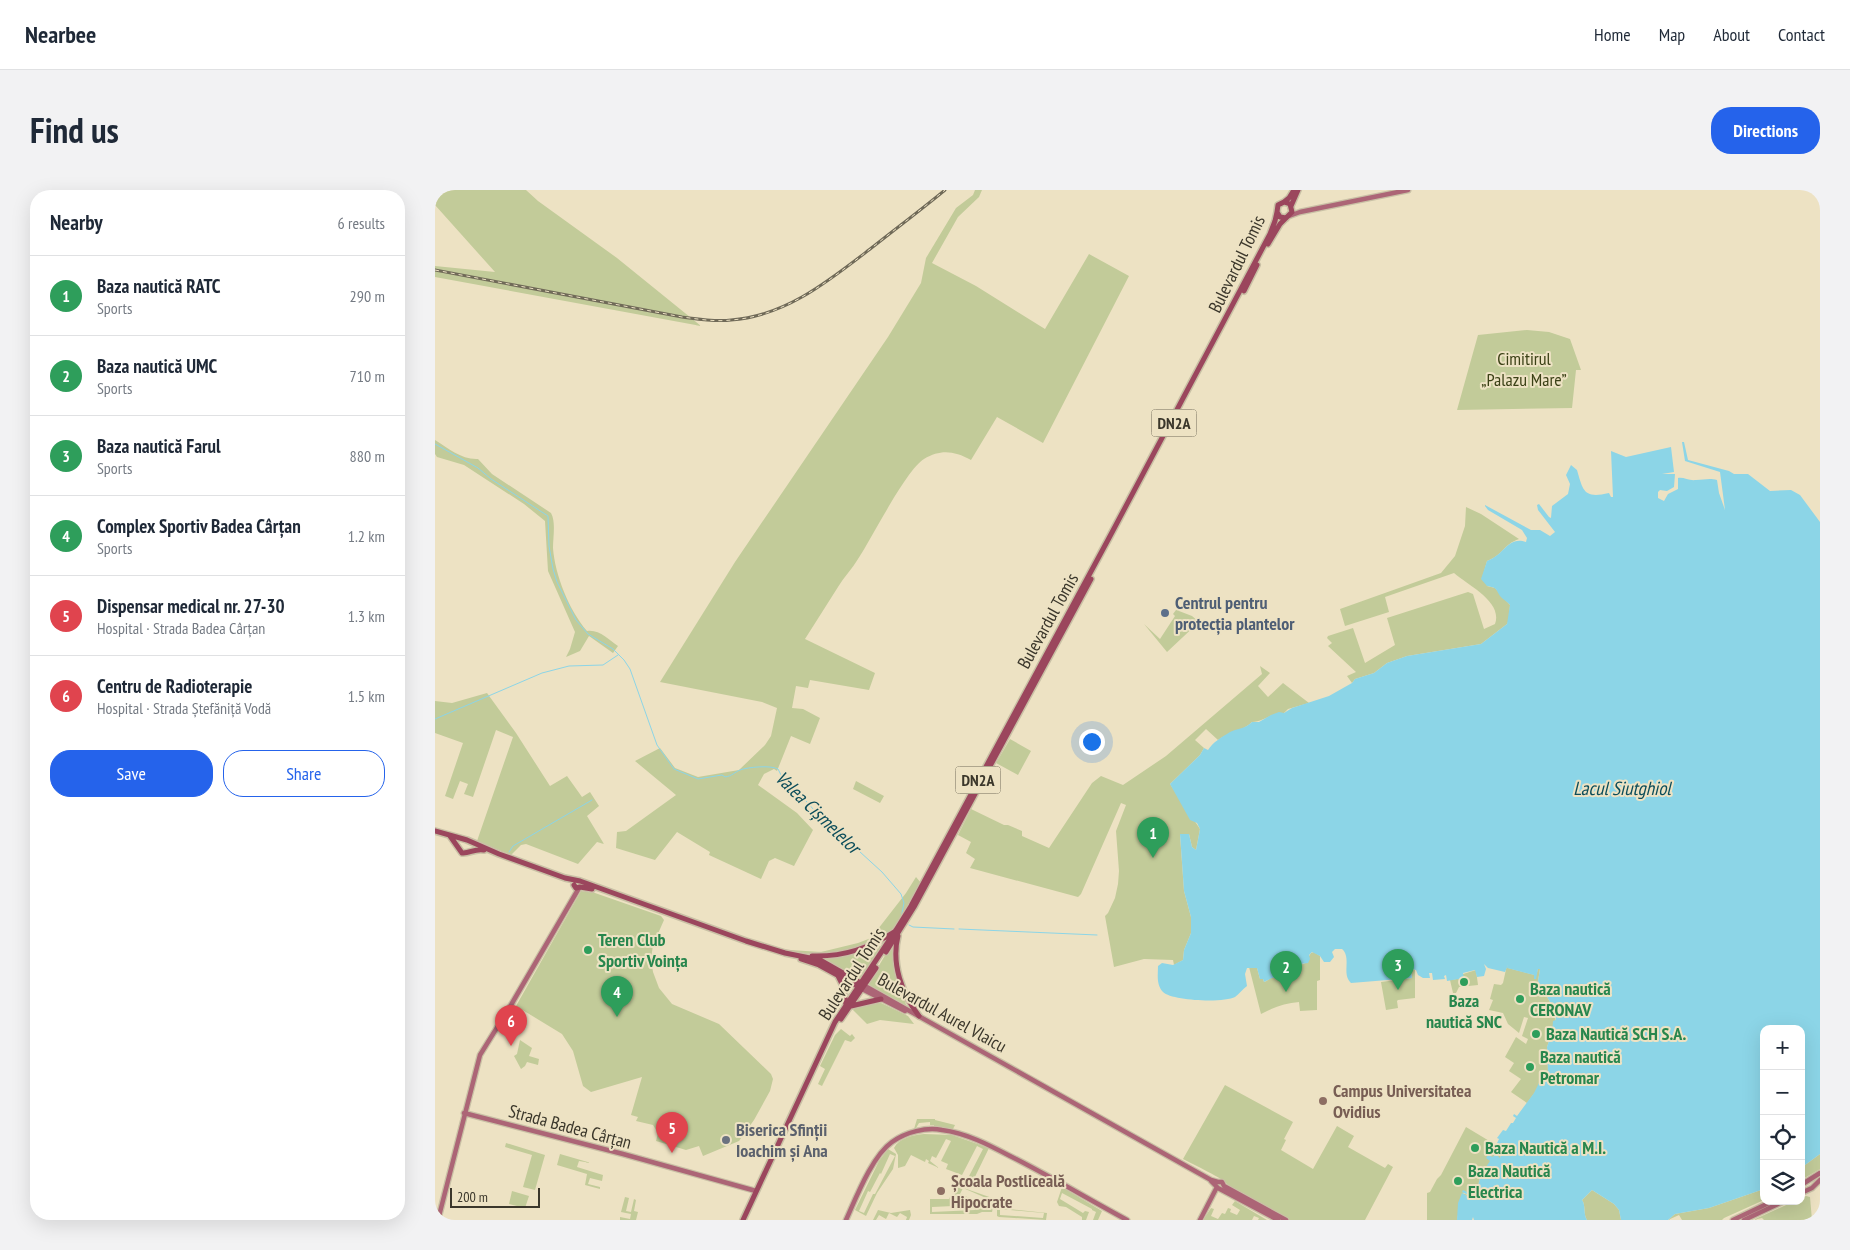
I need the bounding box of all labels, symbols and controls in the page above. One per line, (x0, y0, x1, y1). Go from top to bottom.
text: Nearbee (25, 19, 96, 50)
text: Home (1594, 23, 1631, 46)
text: Map (1659, 23, 1685, 46)
text: About (1713, 23, 1750, 46)
text: Contact (1778, 23, 1825, 46)
text: Find us (30, 107, 119, 153)
button: Directions (1711, 107, 1820, 154)
text: Nearby (50, 209, 103, 236)
street label: Bulevardul Tomis (1203, 211, 1270, 316)
text: 6 results (338, 213, 385, 233)
text: Baza nautică RATC (97, 274, 221, 298)
text: 1 (62, 286, 70, 306)
text: 290 m (350, 286, 385, 306)
text: Sports (97, 298, 132, 318)
park label: Cimitirul „Palazu Mare” (1481, 347, 1567, 391)
text: Baza nautică UMC (97, 354, 217, 378)
text: 2 (62, 366, 70, 386)
text: 710 m (350, 366, 385, 386)
text: Sports (97, 378, 132, 398)
road number: DN2A (1151, 410, 1197, 437)
text: Baza nautică Farul (97, 434, 221, 458)
text: 3 (62, 446, 70, 466)
text: 880 m (350, 446, 385, 466)
text: Sports (97, 458, 132, 478)
text: Complex Sportiv Badea Cârțan (97, 514, 301, 538)
text: 4 (62, 526, 70, 546)
text: 1.2 km (348, 526, 385, 546)
text: Sports (97, 538, 132, 558)
street label: Bulevardul Tomis (1012, 569, 1083, 672)
place label: Centrul pentru protecția plantelor (1175, 591, 1295, 635)
text: Dispensar medical nr. 27-30 (97, 594, 285, 618)
text: 5 (62, 606, 70, 626)
text: 1.3 km (348, 606, 385, 626)
marker: Centrul pentru protecția plantelor (1159, 607, 1171, 619)
text: Hospital · Strada Badea Cârțan (97, 618, 265, 638)
text: Centru de Radioterapie (97, 674, 252, 698)
text: 6 (62, 686, 70, 706)
text: 1.5 km (348, 686, 385, 706)
text: Hospital · Strada Ștefăniță Vodă (97, 698, 271, 718)
your location (1079, 729, 1105, 755)
button: Save (50, 750, 213, 797)
button: Share (223, 750, 385, 797)
water label: Valea Cișmelelor (770, 765, 868, 860)
road number: DN2A (955, 766, 1001, 794)
water label: Lacul Siutghiol (1573, 776, 1672, 800)
pin: 1 (1137, 817, 1169, 858)
street label: Bulevardul Tomis (813, 923, 890, 1024)
place label: Teren Club Sportiv Voința (598, 928, 688, 972)
marker: Teren Club Sportiv Voința (582, 944, 594, 956)
pin: 3 (1382, 949, 1414, 990)
pin: 2 (1270, 951, 1302, 992)
street label: Bulevardul Aurel Vlaicu (874, 968, 1011, 1058)
pin: 4 (601, 976, 633, 1017)
marker: Baza nautică SNC (1458, 976, 1470, 988)
place label: Baza nautică CERONAV (1530, 977, 1611, 1021)
place label: Baza nautică SNC (1426, 989, 1502, 1033)
marker: Baza nautică CERONAV (1514, 993, 1526, 1005)
pin: 6 (495, 1005, 527, 1046)
place label: Baza Nautică SCH S.A. (1546, 1022, 1686, 1045)
map controls (1760, 1025, 1805, 1205)
button: + (1760, 1025, 1805, 1070)
marker: Baza Nautică SCH S.A. (1530, 1028, 1542, 1040)
place label: Baza nautică Petromar (1540, 1045, 1621, 1089)
marker: Baza nautică Petromar (1524, 1061, 1536, 1073)
button: − (1760, 1070, 1805, 1115)
place label: Campus Universitatea Ovidius (1333, 1079, 1471, 1123)
marker: Campus Universitatea Ovidius (1317, 1095, 1329, 1107)
street label: Strada Badea Cârțan (506, 1099, 634, 1154)
pin: 5 (656, 1112, 688, 1153)
button: locate (1760, 1115, 1805, 1160)
place label: Biserica Sfinții Ioachim și Ana (736, 1118, 828, 1162)
marker: Biserica Sfinții Ioachim și Ana (720, 1134, 732, 1146)
place label: Baza Nautică a M.I. (1485, 1136, 1606, 1159)
marker: Baza Nautică a M.I. (1469, 1142, 1481, 1154)
place label: Baza Nautică Electrica (1468, 1159, 1550, 1203)
button: layers (1760, 1160, 1805, 1205)
place label: Școala Postliceală Hipocrate (951, 1169, 1065, 1213)
marker: Baza Nautică Electrica (1452, 1175, 1464, 1187)
scale bar (450, 1185, 540, 1208)
marker: Școala Postliceală Hipocrate (935, 1185, 947, 1197)
text: 200 m (457, 1188, 488, 1206)

